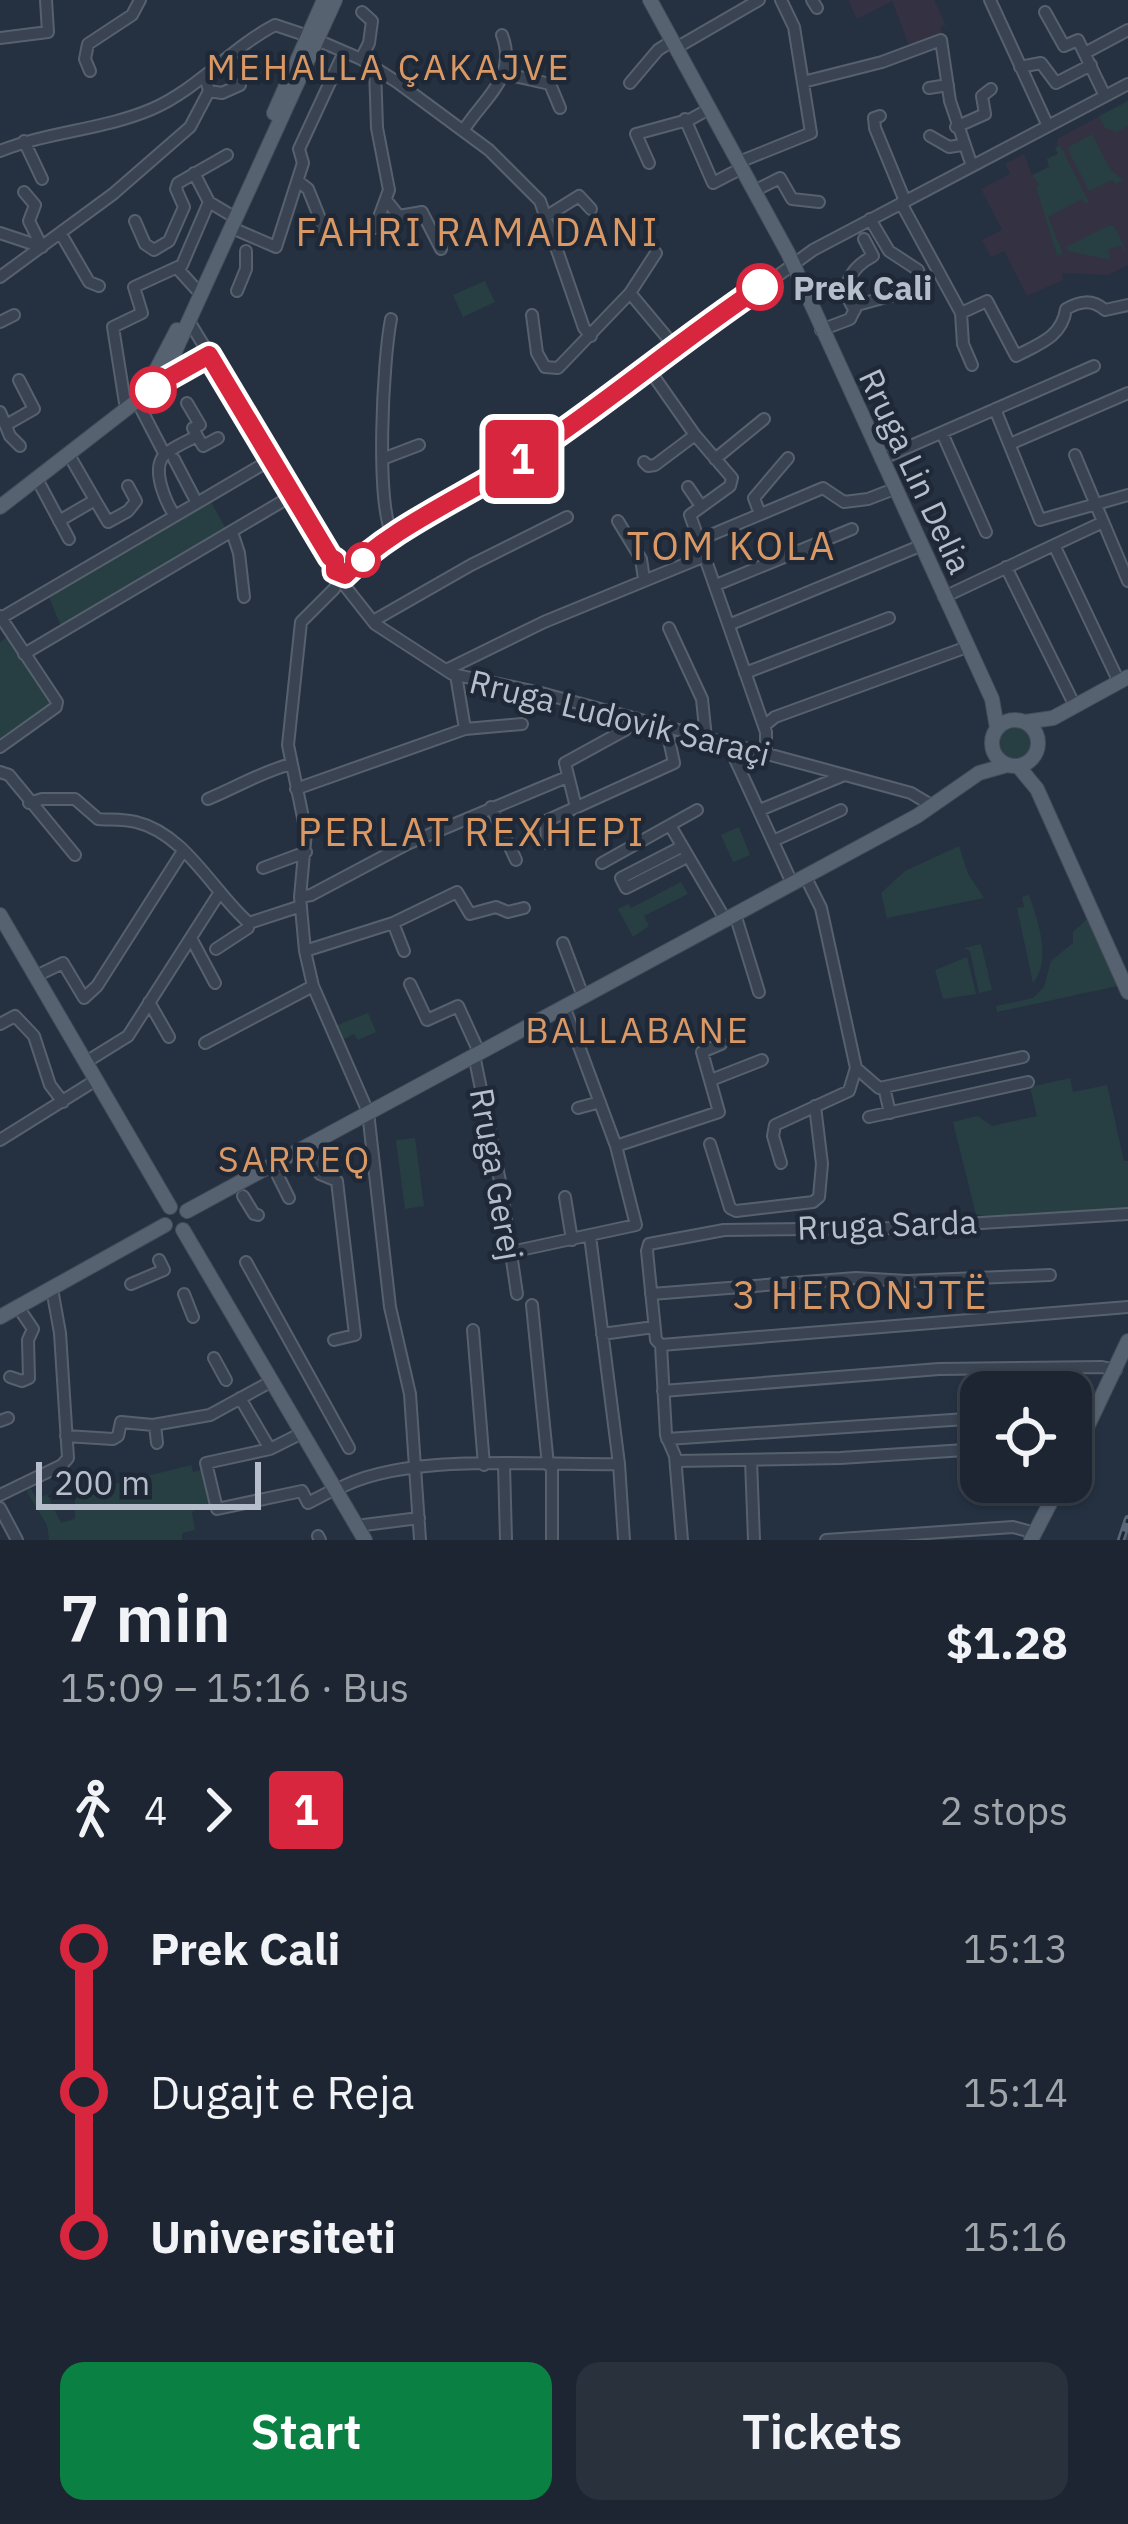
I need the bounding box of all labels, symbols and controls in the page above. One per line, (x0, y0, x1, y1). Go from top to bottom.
district label: MEHALLA ÇAKAJVE (207, 43, 571, 90)
district label: FAHRI RAMADANI (296, 206, 660, 257)
marker: Prek Cali (738, 265, 782, 309)
place label: Prek Cali (793, 266, 933, 309)
street label: Rruga Lin Delia (850, 362, 982, 580)
unlabelled marker (131, 368, 175, 412)
line badge: 1 (483, 420, 561, 498)
text: 1 (509, 431, 535, 486)
district label: TOM KOLA (627, 520, 837, 571)
unlabelled marker (347, 544, 379, 576)
street label: Rruga Ludovik Saraçi (465, 659, 775, 775)
district label: PERLAT REXHEPI (298, 806, 646, 857)
district label: BALLABANE (525, 1006, 751, 1053)
street label: Rruga Gerej (461, 1085, 533, 1263)
district label: SARREQ (218, 1135, 372, 1182)
street label: Rruga Sarda (796, 1199, 978, 1249)
district label: 3 HERONJTË (732, 1269, 990, 1320)
map controls (960, 1371, 1092, 1503)
button: locate (960, 1371, 1092, 1503)
scale bar (36, 1456, 261, 1509)
text: 200 m (54, 1461, 150, 1504)
text: 7 min (60, 1574, 231, 1660)
text: $1.28 (946, 1613, 1068, 1671)
text: 15:09 – 15:16 · Bus (60, 1662, 409, 1713)
icon: walk (60, 1777, 126, 1843)
icon: forward (185, 1777, 251, 1843)
text: 1 (293, 1782, 319, 1837)
text: 4 (144, 1785, 167, 1836)
text: 2 stops (940, 1785, 1068, 1836)
text: Prek Cali (150, 1919, 340, 1977)
text: 15:13 (963, 1923, 1068, 1974)
text: Dugajt e Reja (150, 2063, 415, 2121)
text: 15:14 (963, 2067, 1068, 2118)
text: Universiteti (150, 2207, 396, 2265)
text: 15:16 (963, 2211, 1068, 2262)
button: Start (60, 2362, 552, 2500)
button: Tickets (576, 2362, 1068, 2500)

